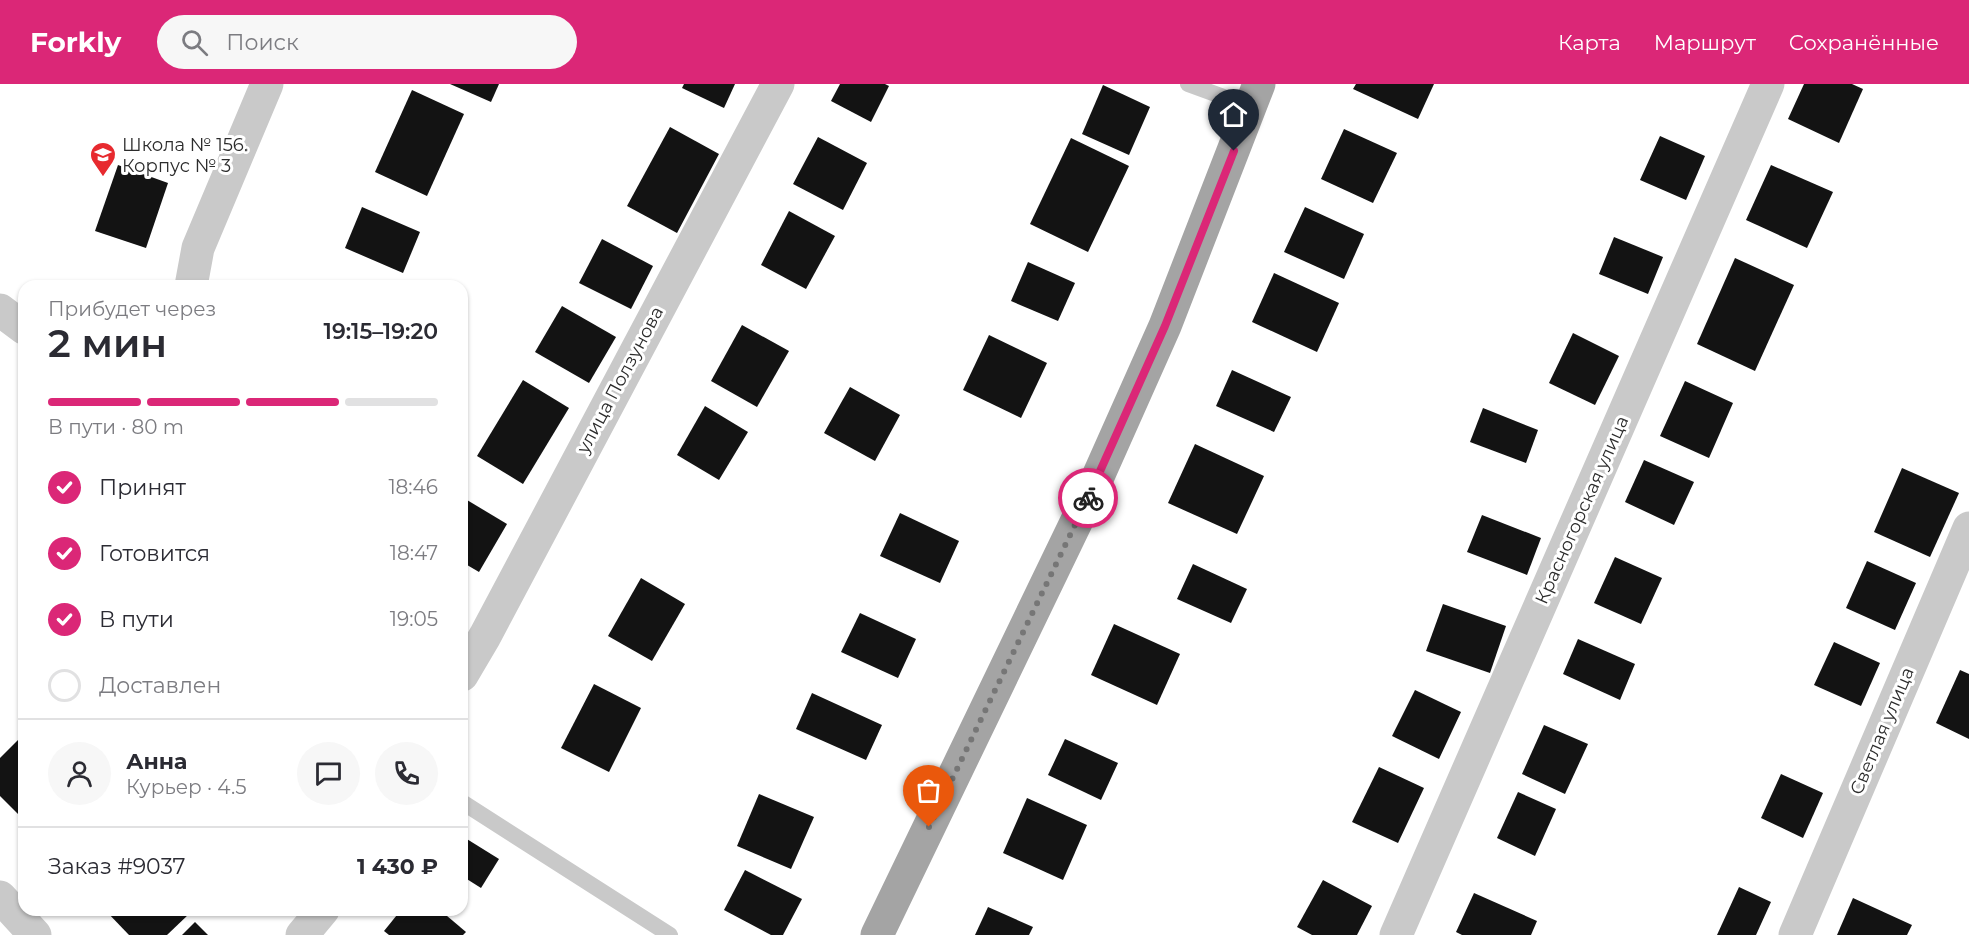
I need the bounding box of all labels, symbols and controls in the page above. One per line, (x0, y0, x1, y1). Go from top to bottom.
search box (157, 15, 577, 69)
text: Forkly (30, 25, 121, 59)
icon: search (178, 26, 211, 59)
text: Поиск (226, 29, 299, 56)
text: Карта (1558, 30, 1621, 55)
text: Маршрут (1654, 30, 1756, 55)
text: Сохранённые (1789, 30, 1939, 55)
pin (1208, 89, 1259, 151)
icon: home (1217, 98, 1250, 131)
place label: Школа № 156. Корпус № 3 (122, 134, 248, 177)
school or university icon: Школа № 156. Корпус № 3 (88, 140, 118, 178)
text: Прибудет через (48, 297, 216, 321)
street label: улица Ползунова (572, 303, 668, 458)
text: 19:15–19:20 (324, 318, 438, 345)
text: 2 мин (48, 319, 167, 367)
street label: Красногорская улица (1531, 413, 1633, 607)
text: В пути · 80 m (48, 415, 184, 439)
courier (1058, 468, 1118, 528)
icon: check (48, 471, 81, 504)
text: Принят (99, 474, 186, 501)
text: 18:46 (388, 475, 438, 499)
icon: bike (1072, 482, 1105, 515)
icon: check (48, 537, 81, 570)
text: Готовится (99, 540, 210, 567)
text: 18:47 (390, 541, 438, 565)
icon: check (48, 603, 81, 636)
text: В пути (99, 606, 174, 633)
text: 19:05 (390, 607, 438, 631)
street label: Светлая улица (1845, 664, 1919, 798)
text: Доставлен (99, 672, 221, 699)
button: person (48, 742, 111, 805)
button: chat (297, 742, 360, 805)
button: phone (375, 742, 438, 805)
text: Анна (126, 748, 187, 775)
pin (903, 765, 954, 827)
icon: bag (912, 774, 945, 807)
text: Курьер · 4.5 (126, 775, 246, 799)
text: Заказ #9037 (48, 853, 186, 880)
text: 1 430 ₽ (357, 853, 438, 880)

